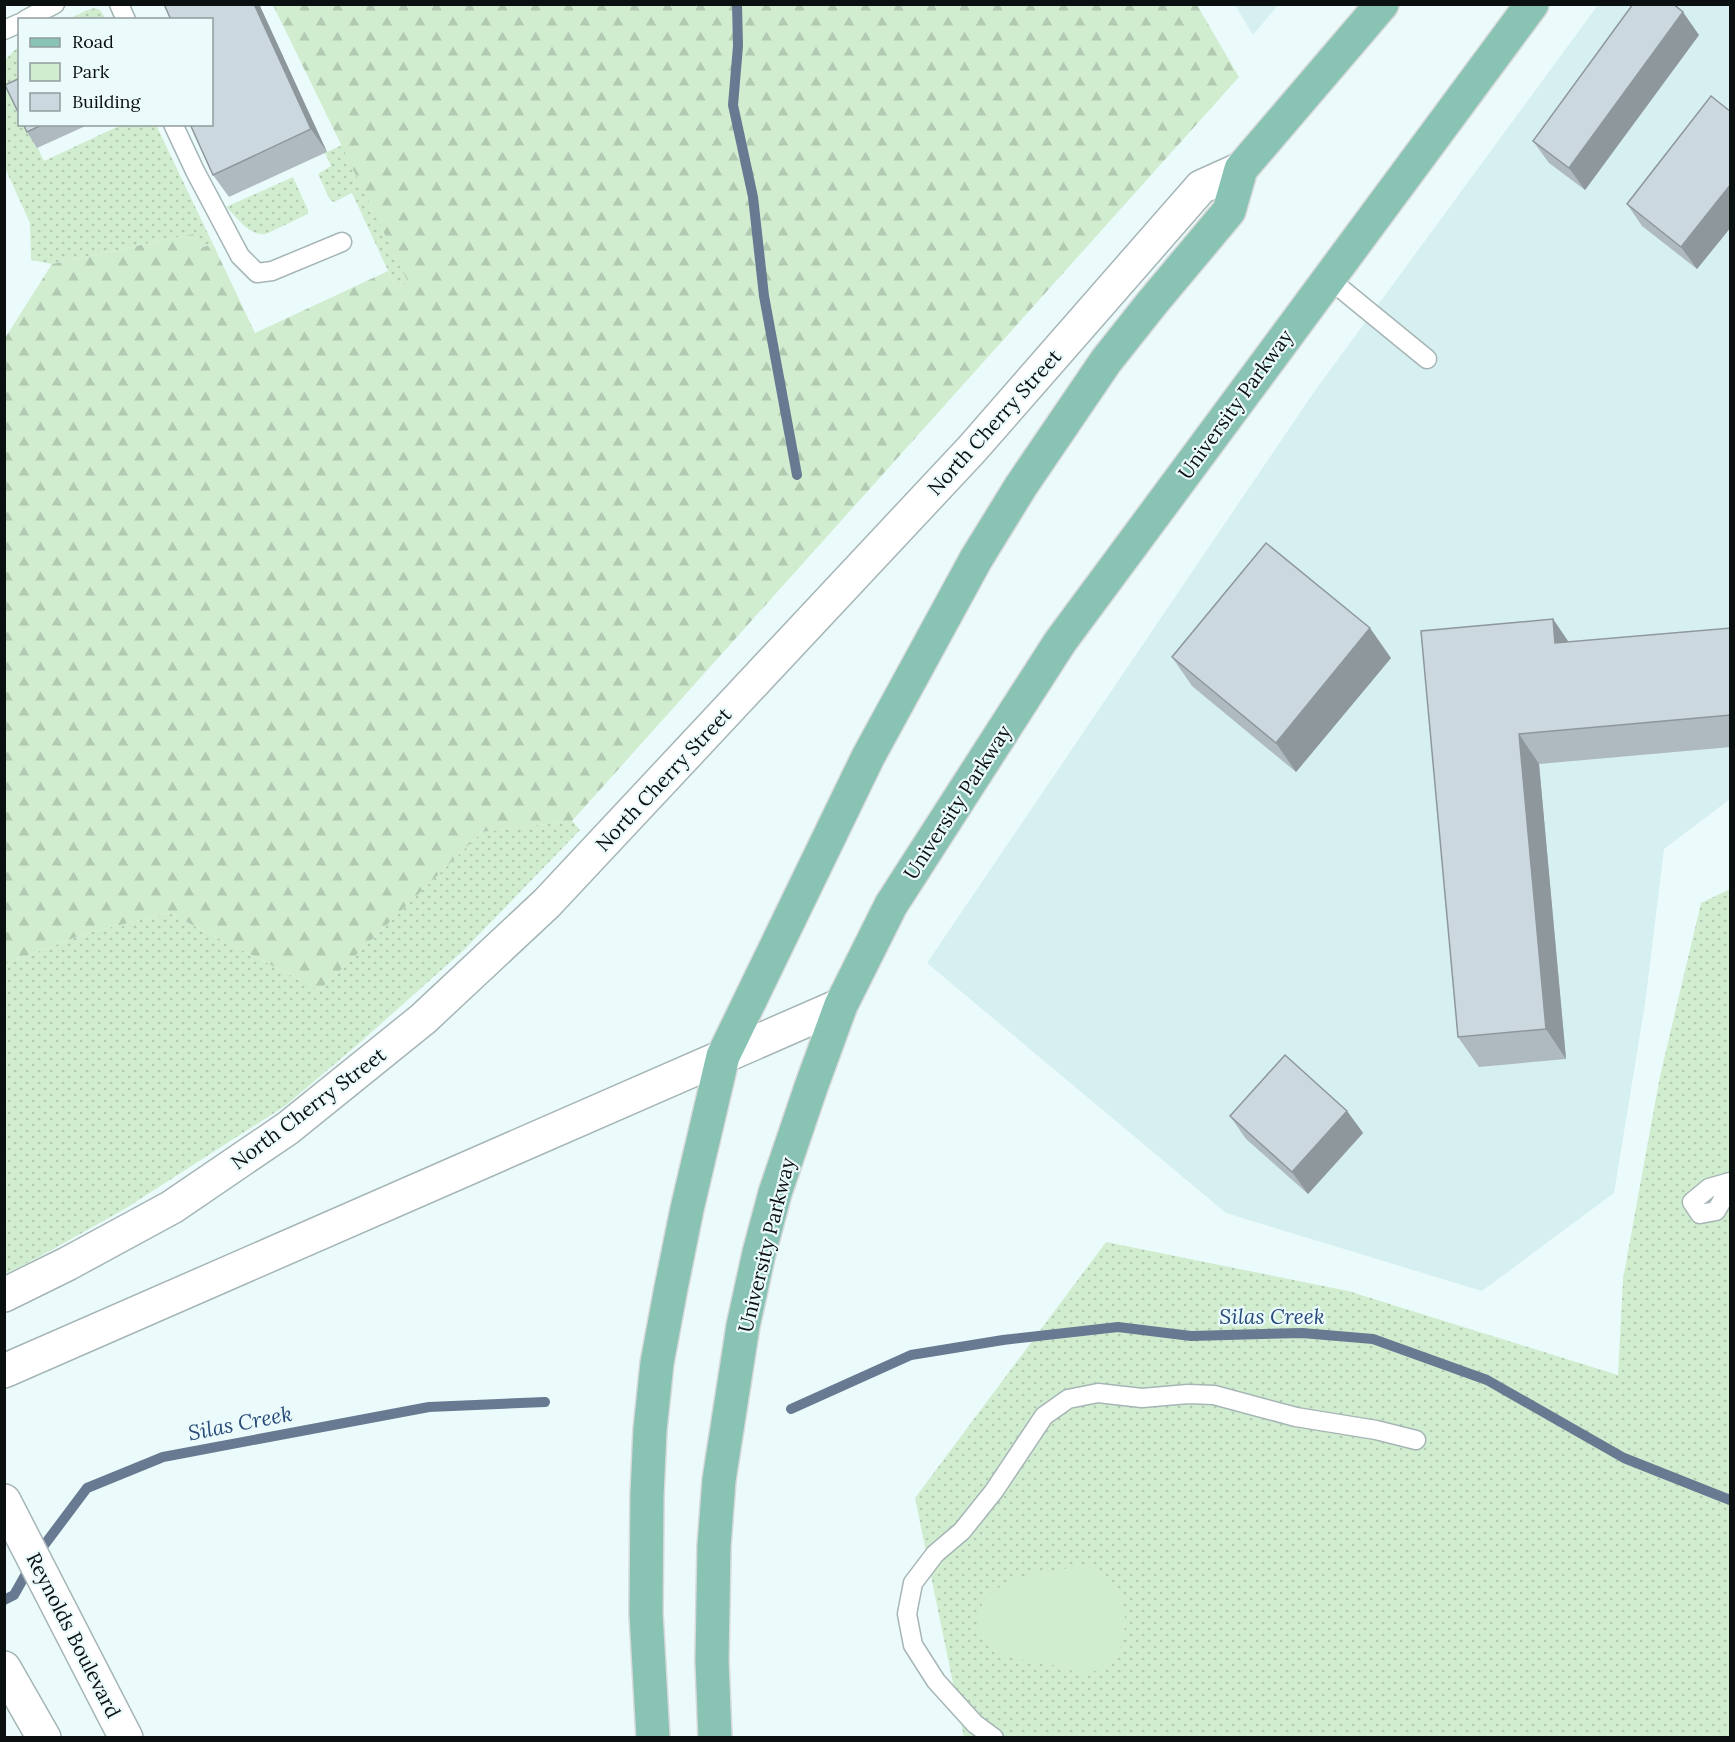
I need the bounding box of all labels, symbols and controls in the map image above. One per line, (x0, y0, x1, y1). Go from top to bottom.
legend (18, 18, 213, 126)
text: Road (72, 30, 114, 53)
text: Park (72, 60, 110, 83)
text: Building (72, 90, 142, 113)
street label: University Parkway (1172, 324, 1298, 484)
street label: North Cherry Street (922, 344, 1066, 500)
street label: North Cherry Street (590, 702, 736, 856)
street label: University Parkway (898, 720, 1017, 884)
street label: North Cherry Street (226, 1041, 391, 1174)
street label: University Parkway (732, 1155, 800, 1335)
water label: Silas Creek (1219, 1303, 1325, 1330)
water label: Silas Creek (186, 1400, 294, 1446)
street label: Reynolds Boulevard (21, 1548, 127, 1722)

